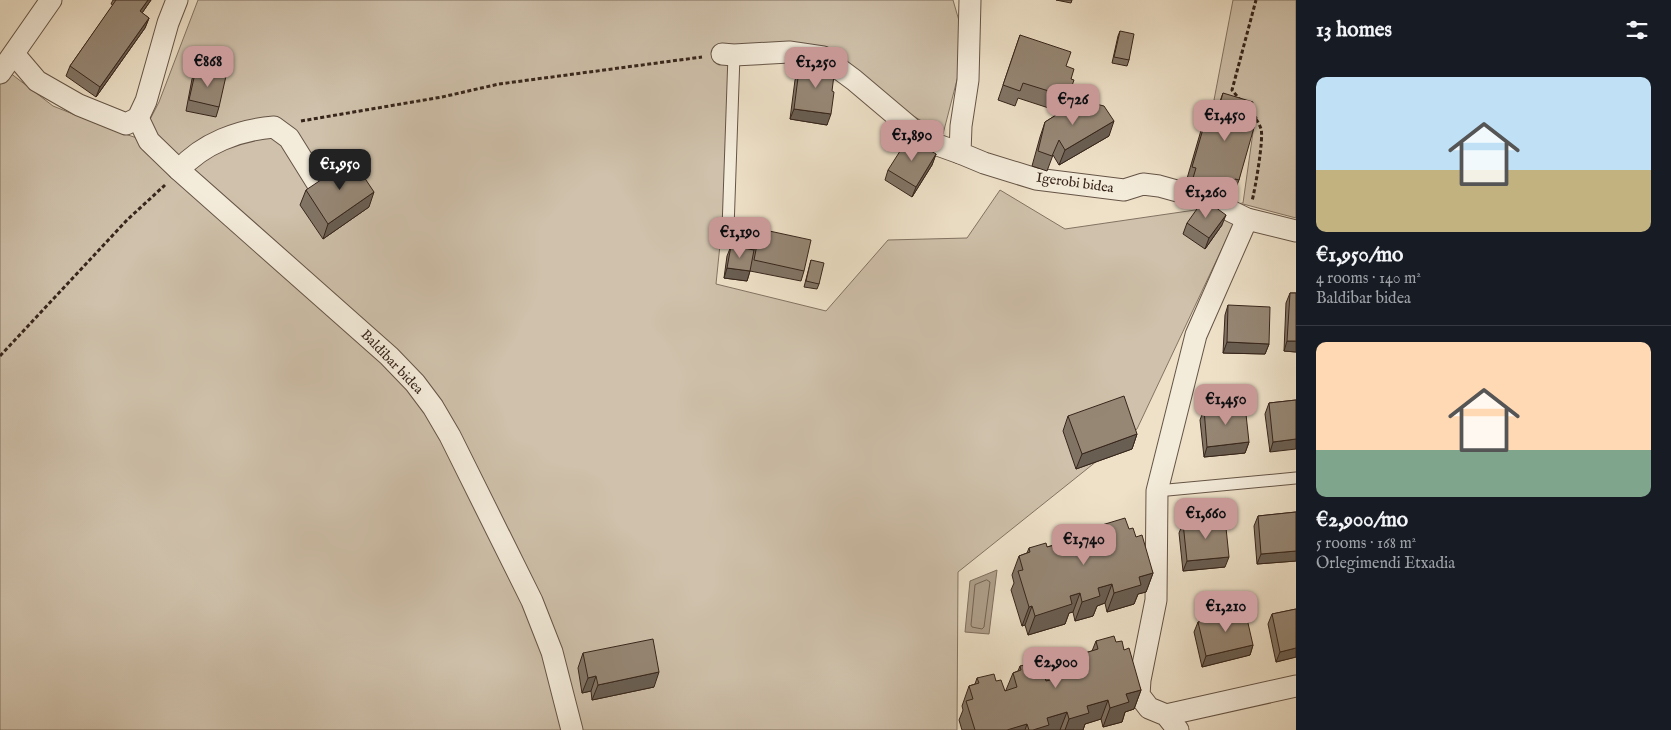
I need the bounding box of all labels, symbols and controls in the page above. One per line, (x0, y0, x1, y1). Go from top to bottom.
icon: filters (1623, 16, 1651, 44)
text: 13 homes (1316, 17, 1392, 44)
pin: €868 (178, 46, 238, 88)
pin: €1,250 (775, 46, 857, 89)
text: €868 (194, 52, 222, 72)
text: €1,250 (796, 53, 836, 73)
pin: €726 (1043, 84, 1103, 126)
text: €726 (1057, 90, 1089, 110)
pin: €1,450 (1184, 100, 1266, 142)
text: €1,450 (1204, 106, 1246, 126)
icon: home (1439, 109, 1529, 199)
pin: €1,890 (871, 120, 953, 162)
text: €1,890 (892, 126, 932, 146)
pin: €1,950 (299, 148, 381, 191)
text: €1,950 (320, 155, 360, 175)
street label: Igerobi bidea (1035, 169, 1116, 197)
pin: €1,260 (1165, 176, 1247, 219)
text: €1,260 (1185, 183, 1227, 203)
pin: €1,190 (699, 216, 781, 259)
text: €1,190 (720, 223, 760, 243)
text: €1,950/mo (1316, 242, 1403, 269)
text: 4 rooms · 140 m² (1316, 269, 1421, 289)
text: Baldibar bidea (1316, 289, 1411, 309)
street label: Baldibar bidea (357, 326, 428, 399)
icon: home (1439, 375, 1529, 465)
pin: €1,450 (1185, 384, 1267, 426)
text: €1,450 (1205, 390, 1247, 410)
pin: €1,660 (1165, 498, 1247, 540)
text: €1,660 (1186, 504, 1226, 524)
text: €2,900/mo (1316, 507, 1408, 534)
pin: €1,740 (1043, 524, 1125, 566)
text: €1,740 (1063, 530, 1105, 550)
text: 5 rooms · 168 m² (1316, 534, 1416, 554)
text: Orlegimendi Etxadia (1316, 554, 1455, 574)
pin: €1,210 (1185, 590, 1267, 633)
text: €1,210 (1206, 597, 1246, 617)
pin: €2,900 (1015, 646, 1097, 689)
text: €2,900 (1034, 653, 1078, 673)

